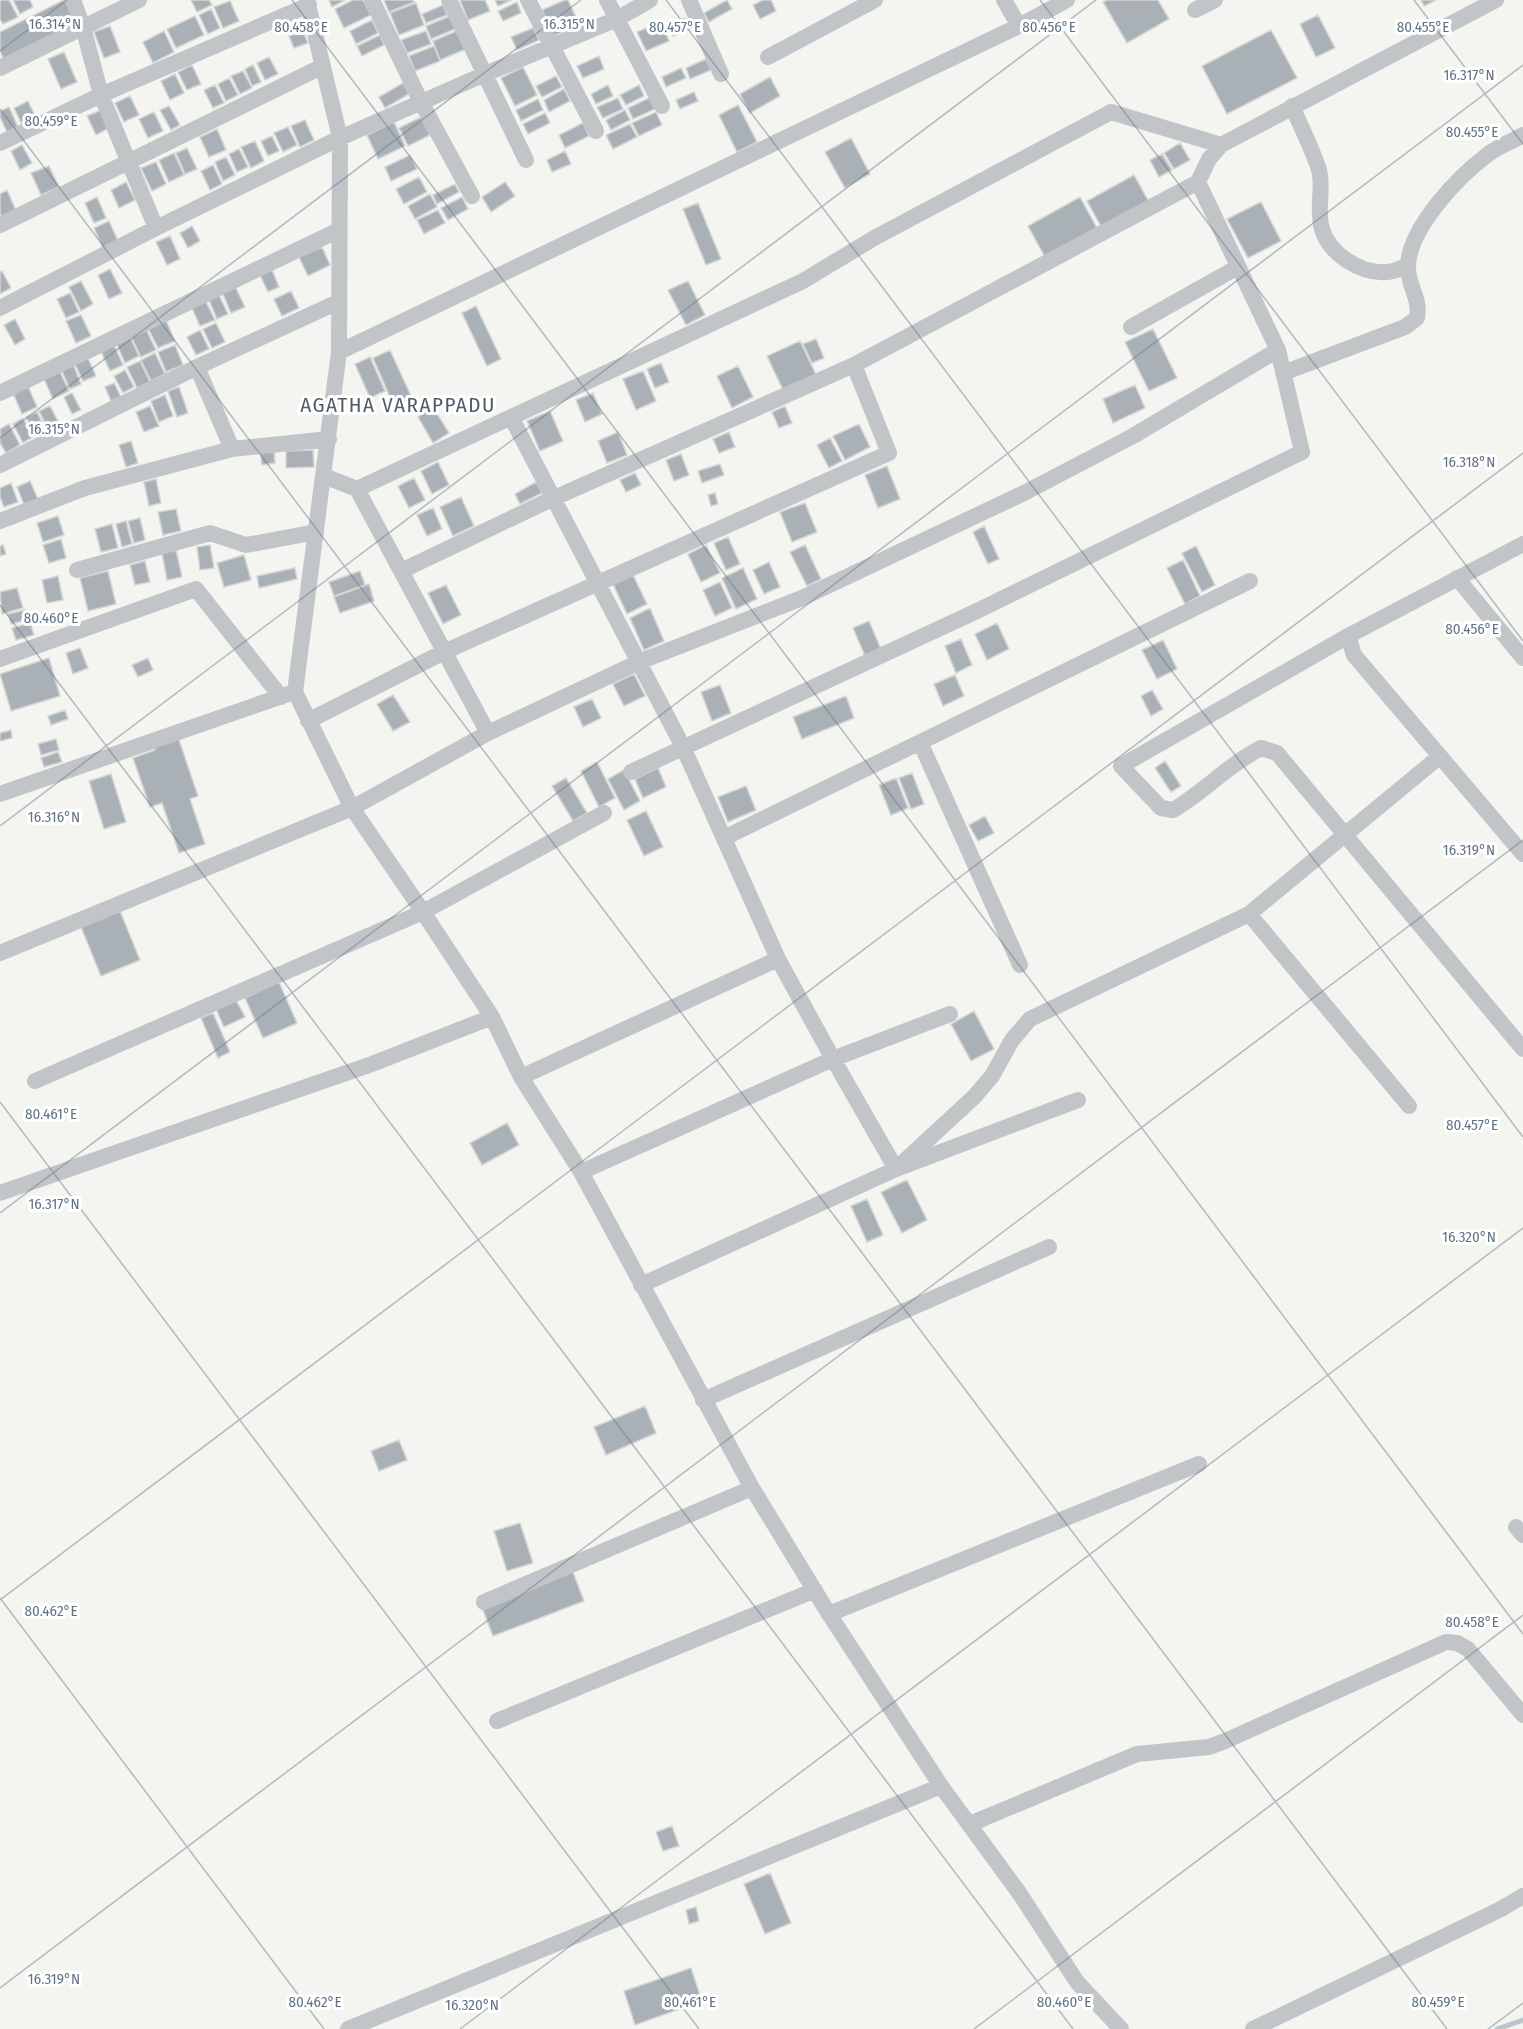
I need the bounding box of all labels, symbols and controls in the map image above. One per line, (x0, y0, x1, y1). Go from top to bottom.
text: 16.314°N (29, 15, 81, 33)
text: 16.315°N (543, 15, 595, 33)
text: 80.458°E (274, 18, 328, 36)
text: 80.457°E (649, 18, 701, 36)
text: 80.456°E (1022, 18, 1076, 36)
text: 80.455°E (1397, 18, 1449, 36)
text: 16.317°N (1443, 66, 1495, 84)
text: 80.459°E (24, 112, 78, 130)
text: 80.455°E (1446, 123, 1498, 141)
district label: AGATHA VARAPPADU (300, 392, 496, 418)
text: 16.315°N (28, 420, 80, 438)
text: 16.318°N (1443, 453, 1495, 471)
text: 80.460°E (24, 609, 78, 627)
text: 80.456°E (1445, 620, 1499, 638)
text: 16.316°N (28, 808, 80, 826)
text: 16.319°N (1443, 841, 1495, 859)
text: 80.461°E (25, 1105, 77, 1123)
text: 80.457°E (1446, 1116, 1498, 1134)
text: 16.317°N (28, 1195, 80, 1213)
text: 16.320°N (1442, 1228, 1496, 1246)
text: 80.462°E (24, 1602, 78, 1620)
text: 80.458°E (1445, 1613, 1499, 1631)
text: 16.319°N (28, 1970, 80, 1988)
text: 80.462°E (288, 1993, 342, 2011)
text: 80.461°E (664, 1993, 716, 2011)
text: 80.460°E (1037, 1993, 1091, 2011)
text: 80.459°E (1411, 1993, 1465, 2011)
text: 16.320°N (445, 1996, 499, 2014)

